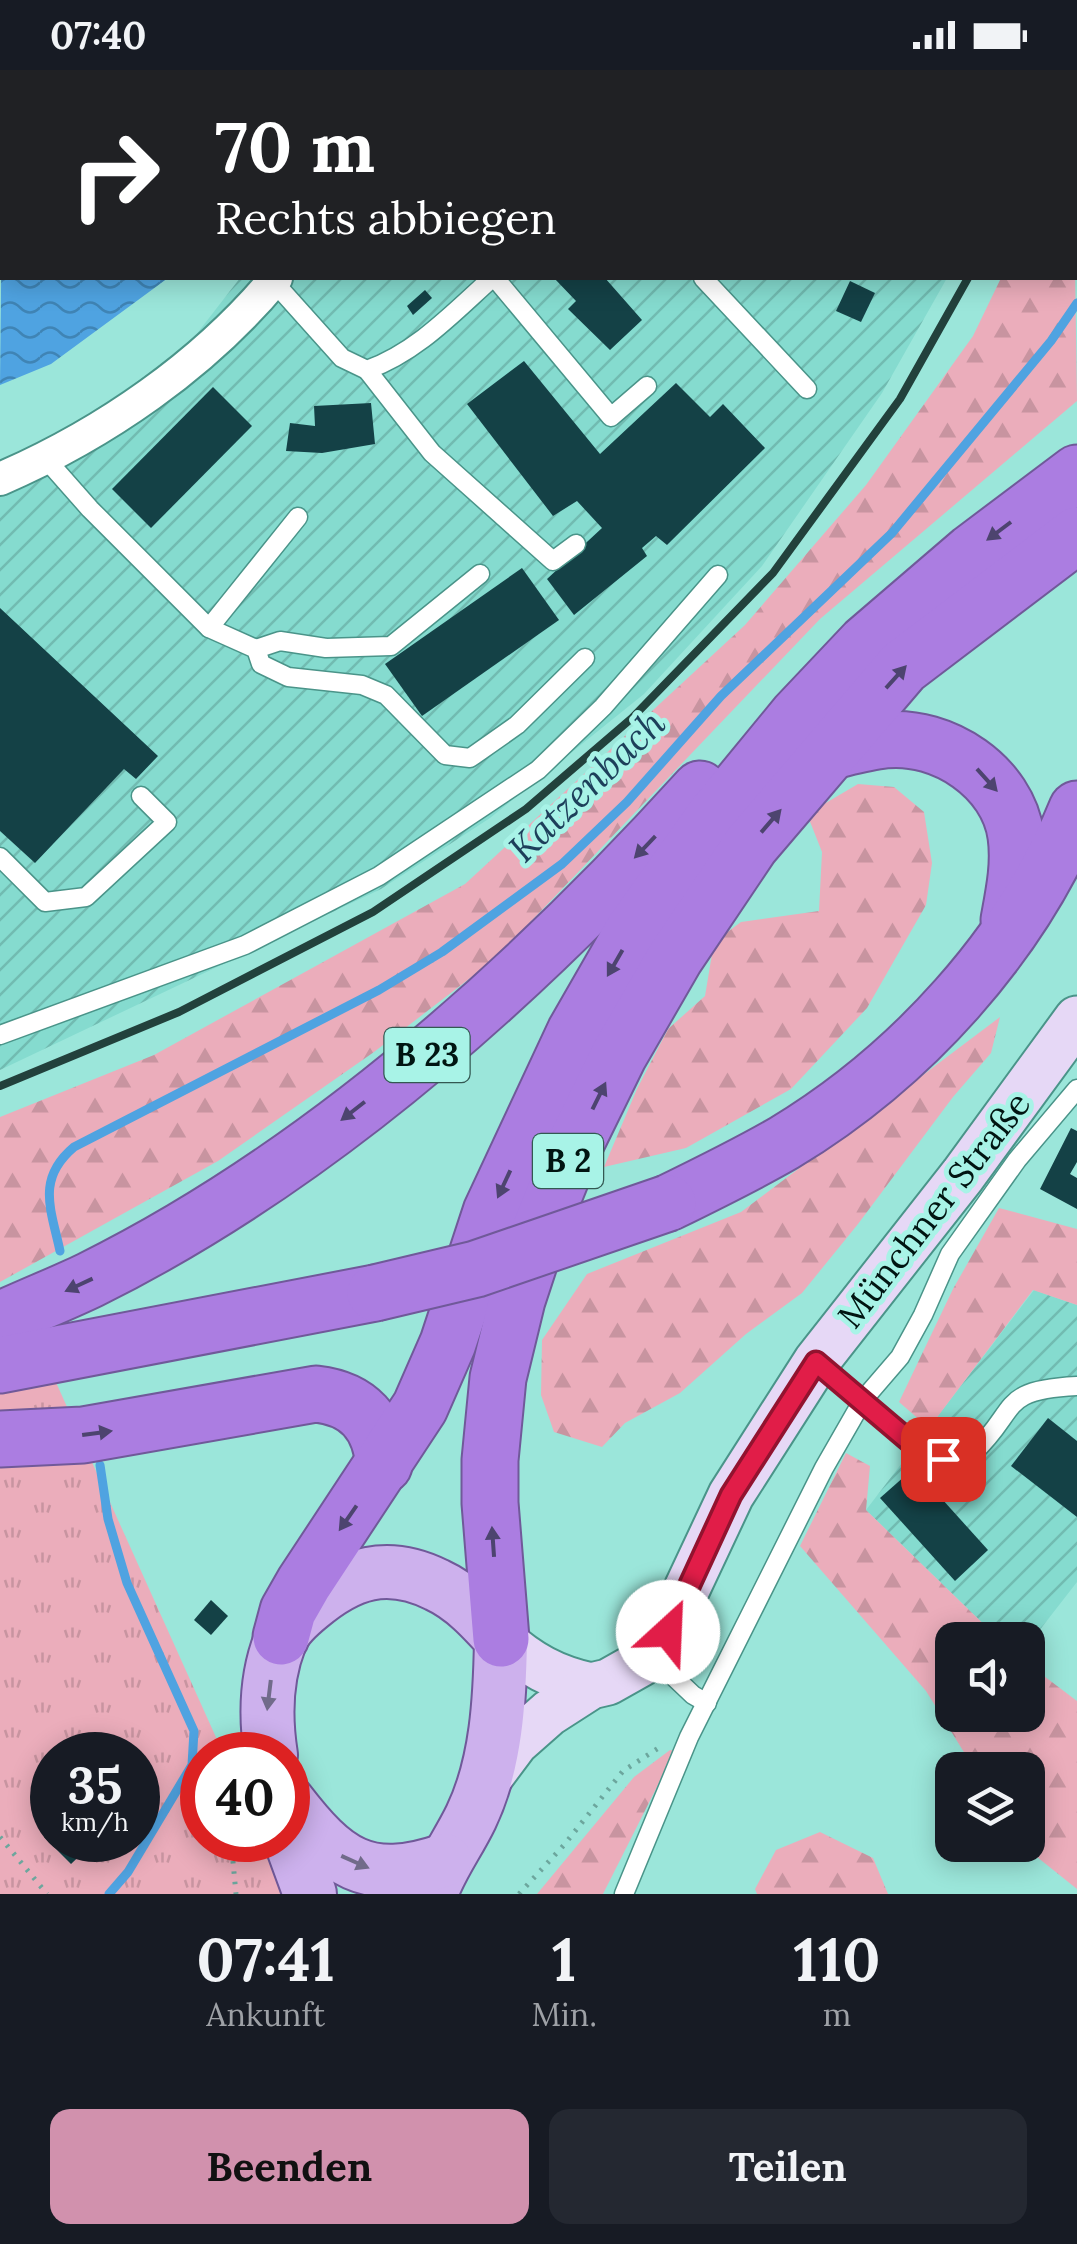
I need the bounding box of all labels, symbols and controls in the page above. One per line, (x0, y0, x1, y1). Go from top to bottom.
text: 07:40 (50, 11, 146, 59)
text: 70 m (215, 102, 375, 191)
icon: right (50, 110, 180, 240)
text: Rechts abbiegen (215, 189, 557, 246)
one-way arrow (986, 521, 1012, 541)
one-way arrow (884, 665, 906, 690)
water label: Katzenbach (498, 699, 675, 872)
one-way arrow (975, 767, 997, 792)
one-way arrow (760, 809, 782, 834)
one-way arrow (634, 834, 657, 858)
one-way arrow (606, 949, 624, 977)
road number: B 23 (384, 1028, 470, 1082)
one-way arrow (590, 1081, 607, 1110)
street label: Münchner Straße (827, 1083, 1040, 1337)
one-way arrow (340, 1101, 366, 1121)
road number: B 2 (533, 1134, 603, 1188)
one-way arrow (495, 1170, 512, 1199)
one-way arrow (64, 1276, 93, 1293)
pin (901, 1417, 986, 1502)
one-way arrow (82, 1424, 114, 1440)
icon: arrive (916, 1432, 971, 1487)
one-way arrow (339, 1505, 358, 1531)
one-way arrow (485, 1526, 501, 1557)
position arrow (616, 1580, 720, 1684)
map controls (935, 1622, 1045, 1862)
button: sound (935, 1622, 1045, 1732)
one-way arrow (261, 1680, 277, 1712)
speed limit sign: 40 (180, 1732, 310, 1862)
button: layers (935, 1752, 1045, 1862)
text: 35 (68, 1753, 123, 1817)
text: km/h (61, 1806, 129, 1838)
one-way arrow (340, 1854, 370, 1870)
text: 07:41 (196, 1921, 335, 1997)
text: 1 (552, 1921, 576, 1997)
text: 110 (794, 1921, 881, 1997)
text: Ankunft (206, 1994, 325, 2035)
text: Min. (531, 1994, 597, 2035)
text: m (823, 1994, 851, 2035)
button: Beenden (50, 2109, 529, 2224)
button: Teilen (549, 2109, 1027, 2224)

